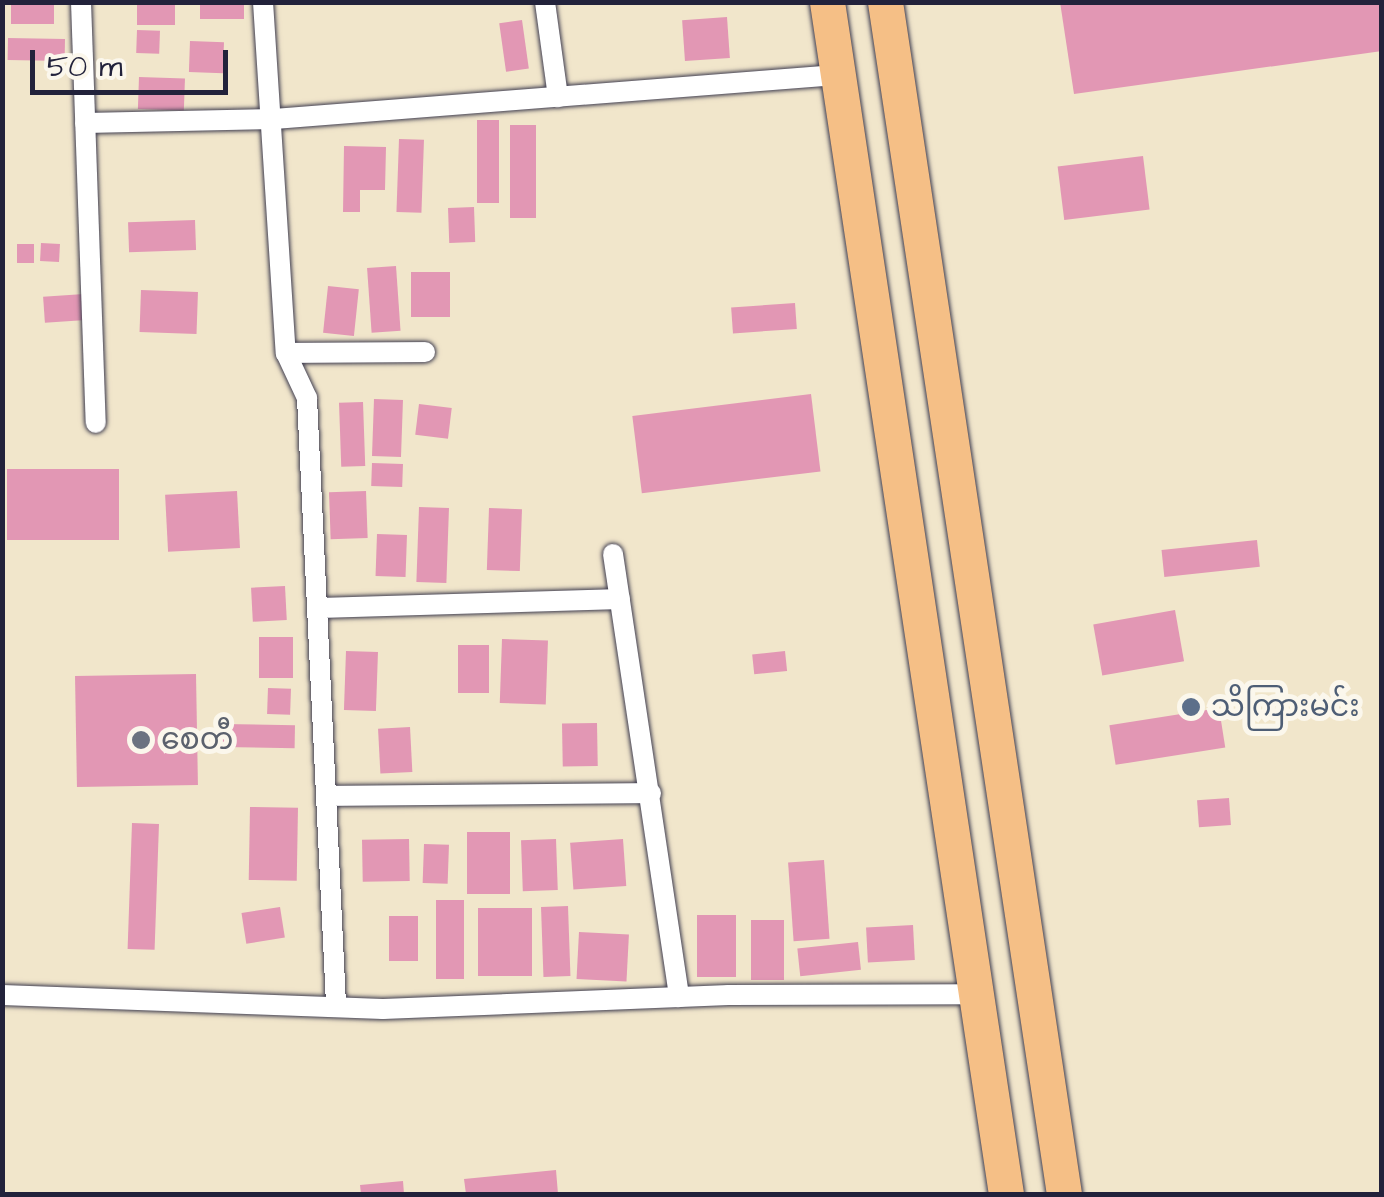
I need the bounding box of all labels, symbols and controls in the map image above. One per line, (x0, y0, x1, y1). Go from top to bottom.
scale bar (35, 30, 232, 92)
text: 50 m (47, 46, 123, 88)
place label: သိကြားမင်း (1211, 689, 1360, 725)
marker: သိကြားမင်း (1180, 696, 1202, 718)
place label: စေတီ (161, 722, 233, 758)
marker: စေတီ (130, 729, 152, 751)

